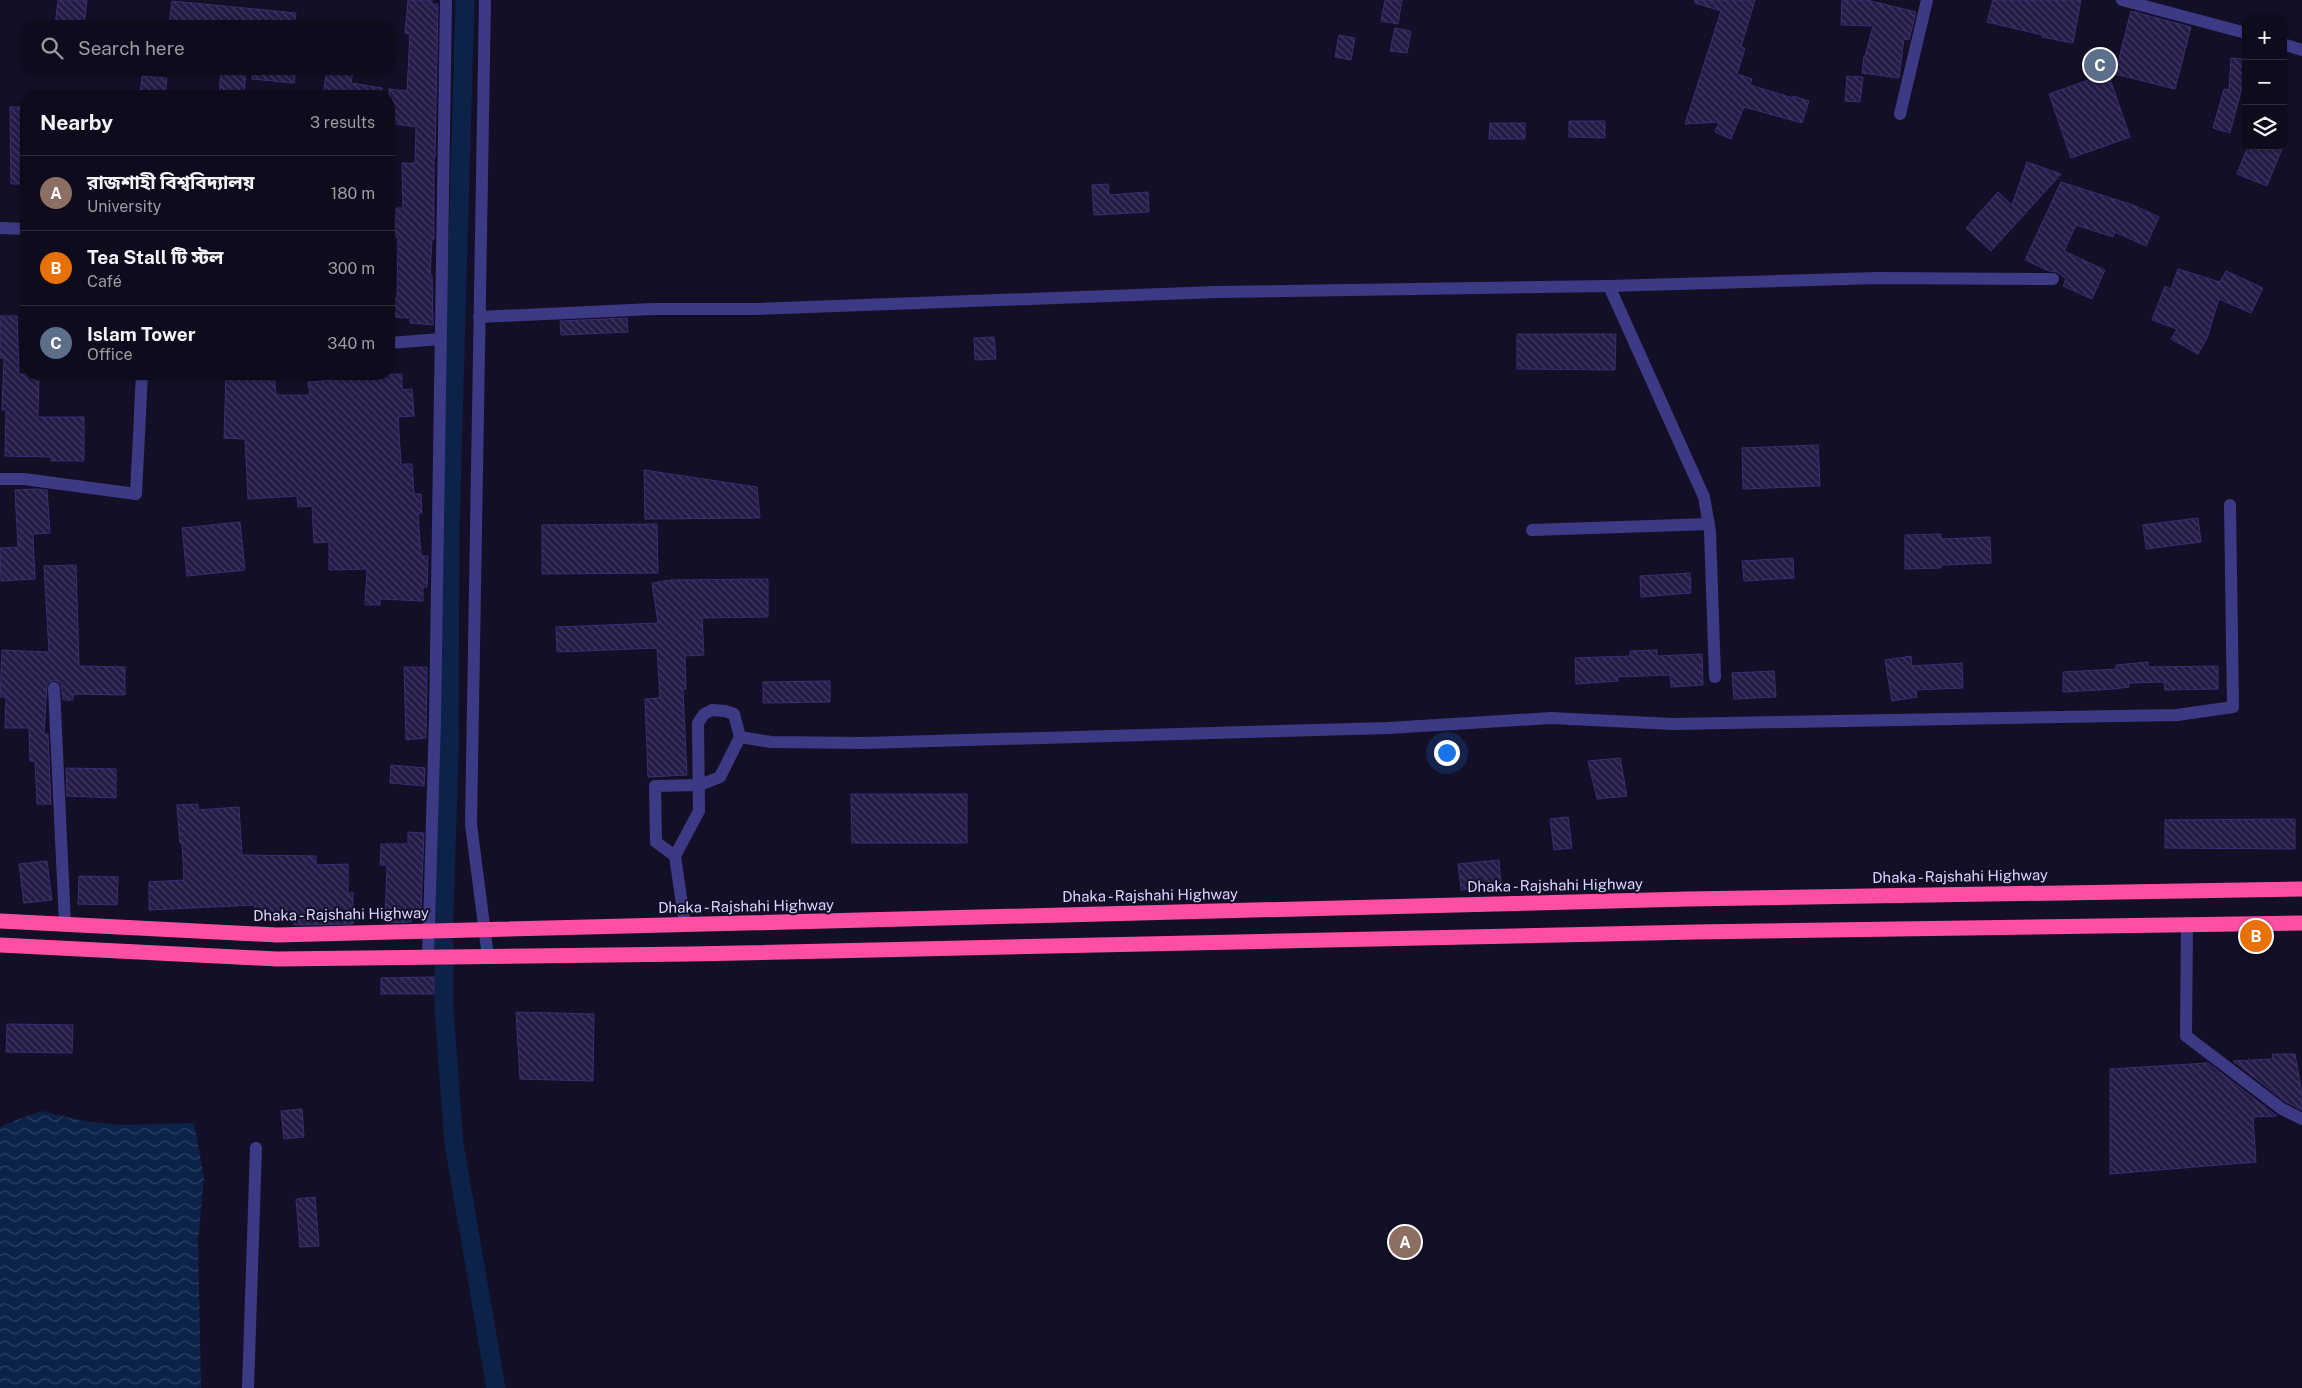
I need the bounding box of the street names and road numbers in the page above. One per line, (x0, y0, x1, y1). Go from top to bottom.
street label: Dhaka - Rajshahi Highway (1872, 866, 2048, 886)
street label: Dhaka - Rajshahi Highway (1467, 875, 1643, 895)
street label: Dhaka - Rajshahi Highway (1062, 885, 1238, 905)
street label: Dhaka - Rajshahi Highway (658, 896, 834, 916)
street label: Dhaka - Rajshahi Highway (253, 904, 429, 924)

